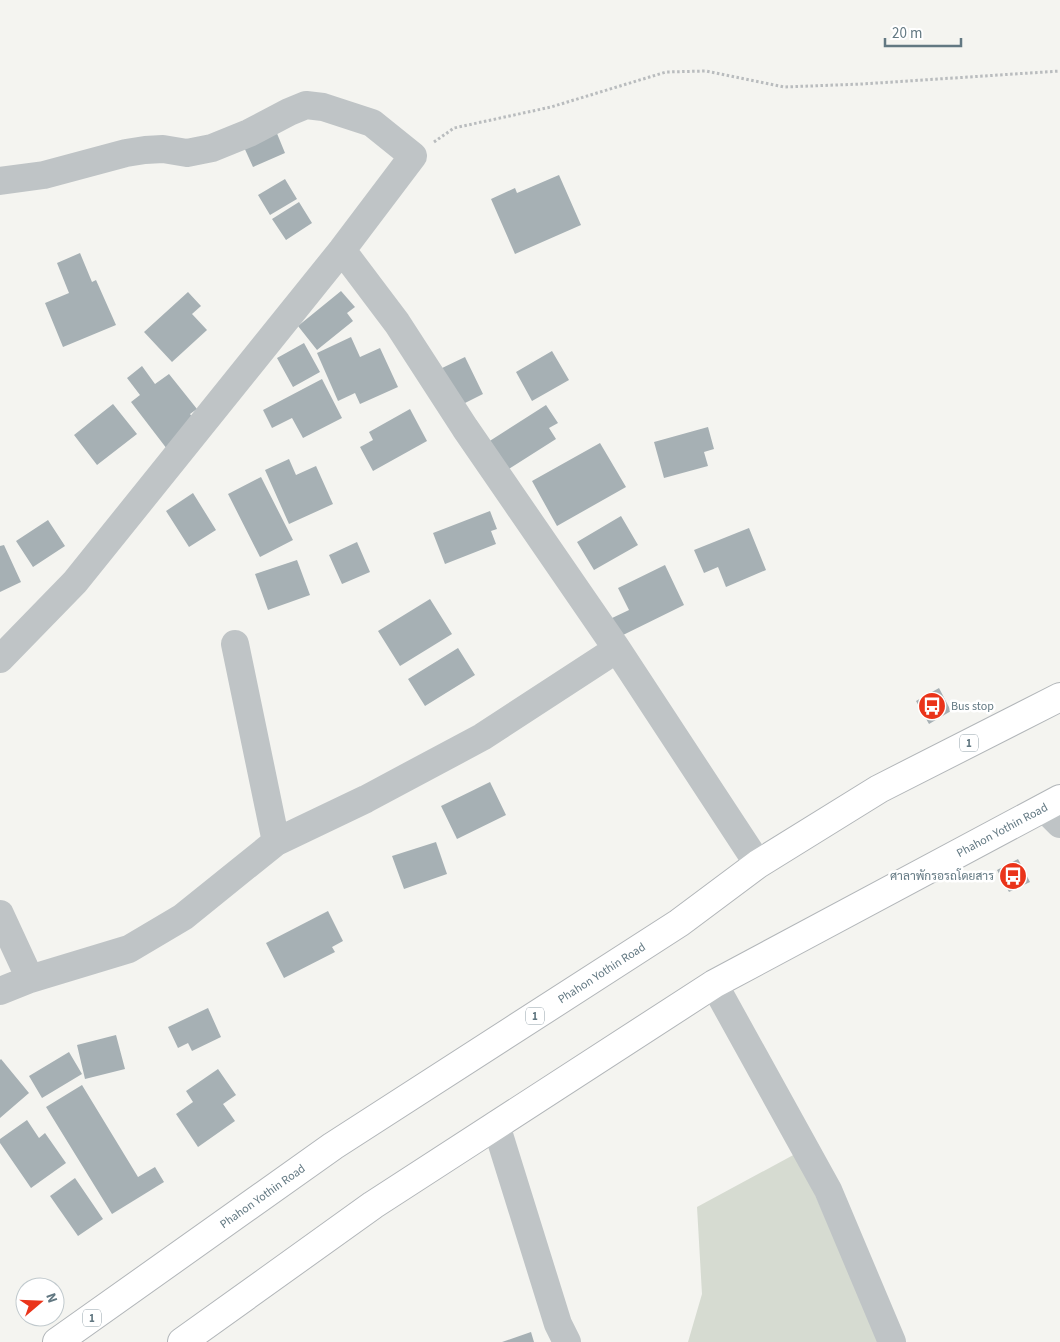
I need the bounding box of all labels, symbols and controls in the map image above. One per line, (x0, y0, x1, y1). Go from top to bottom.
scale bar (885, 15, 961, 47)
text: 20 m (892, 23, 922, 44)
bus stop icon: Bus stop (917, 691, 947, 721)
place label: Bus stop (951, 698, 994, 715)
road number: 1 (960, 734, 978, 751)
street label: Phahon Yothin Road (953, 799, 1051, 861)
bus stop icon: ศาลาพักรอรถโดยสาร (998, 861, 1028, 891)
place label: ศาลาพักรอรถโดยสาร (890, 868, 994, 885)
street label: Phahon Yothin Road (554, 938, 649, 1008)
road number: 1 (526, 1008, 544, 1024)
street label: Phahon Yothin Road (216, 1160, 309, 1232)
north arrow (15, 1277, 65, 1327)
text: N (40, 1290, 62, 1306)
road number: 1 (83, 1310, 101, 1326)

